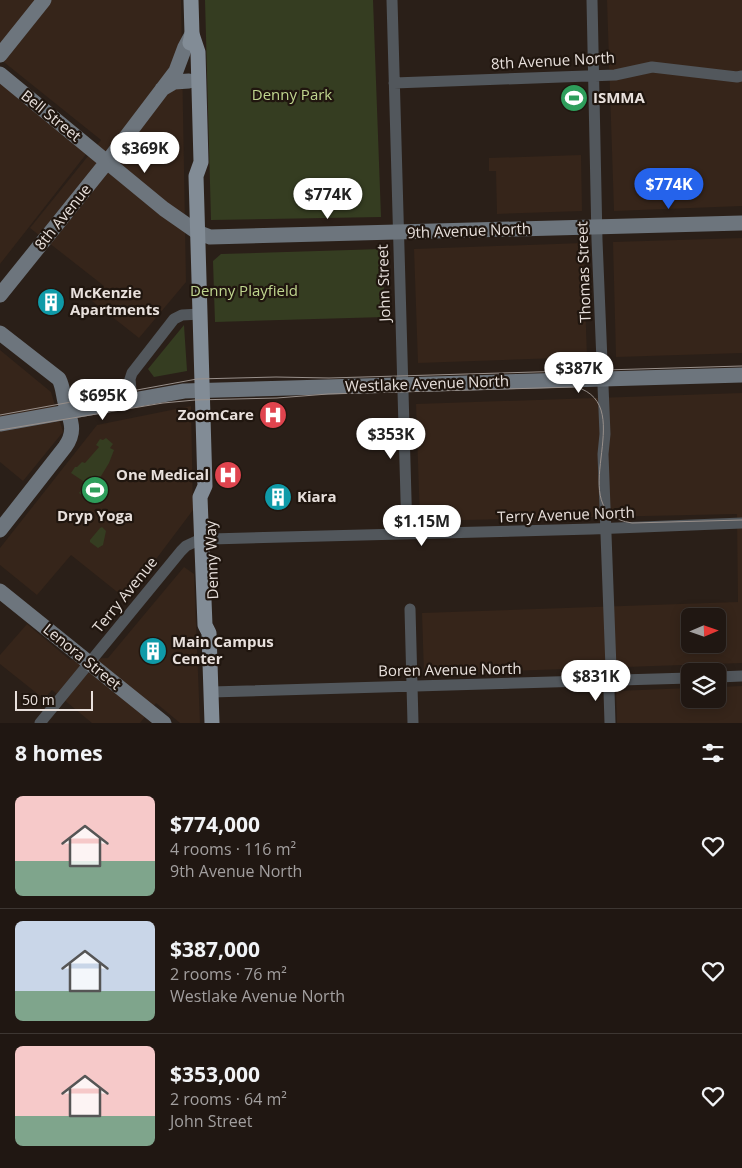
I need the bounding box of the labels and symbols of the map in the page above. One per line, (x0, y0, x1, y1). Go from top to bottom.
street label: 8th Avenue North (490, 47, 615, 73)
sports icon: ISMMA (559, 83, 589, 113)
park label: Denny Park (252, 84, 332, 104)
street label: Bell Street (18, 85, 86, 145)
place label: ISMMA (593, 87, 646, 107)
pin: $369K (110, 132, 180, 174)
pin: $774K (634, 168, 704, 210)
pin: $774K (293, 178, 363, 220)
street label: 8th Avenue (30, 179, 95, 253)
street label: 9th Avenue North (407, 218, 531, 242)
street label: Thomas Street (571, 221, 595, 323)
street label: John Street (372, 244, 394, 324)
park label: Denny Playfield (190, 280, 298, 300)
place label: McKenzie Apartments (70, 282, 160, 319)
building icon: McKenzie Apartments (36, 287, 66, 317)
pin: $387K (544, 352, 614, 394)
street label: Westlake Avenue North (345, 370, 509, 396)
pin: $695K (68, 378, 138, 421)
hospital icon: ZoomCare (258, 400, 288, 430)
place label: ZoomCare (178, 404, 254, 424)
pin: $353K (356, 418, 426, 460)
hospital icon: One Medical (213, 460, 243, 490)
place label: One Medical (116, 464, 209, 484)
sports icon: Dryp Yoga (80, 475, 110, 505)
building icon: Kiara (263, 482, 293, 512)
place label: Kiara (297, 486, 336, 506)
street label: Terry Avenue North (497, 502, 635, 526)
pin: $1.15M (381, 504, 463, 547)
place label: Dryp Yoga (57, 505, 133, 525)
street label: Denny Way (200, 520, 222, 600)
street label: Terry Avenue (87, 552, 161, 637)
north arrow (681, 608, 726, 652)
street label: Lenora Street (40, 619, 126, 694)
place label: Main Campus Center (172, 631, 274, 668)
building icon: Main Campus Center (138, 636, 168, 666)
street label: Boren Avenue North (378, 658, 522, 680)
pin: $831K (561, 660, 631, 702)
scale bar (15, 688, 92, 711)

